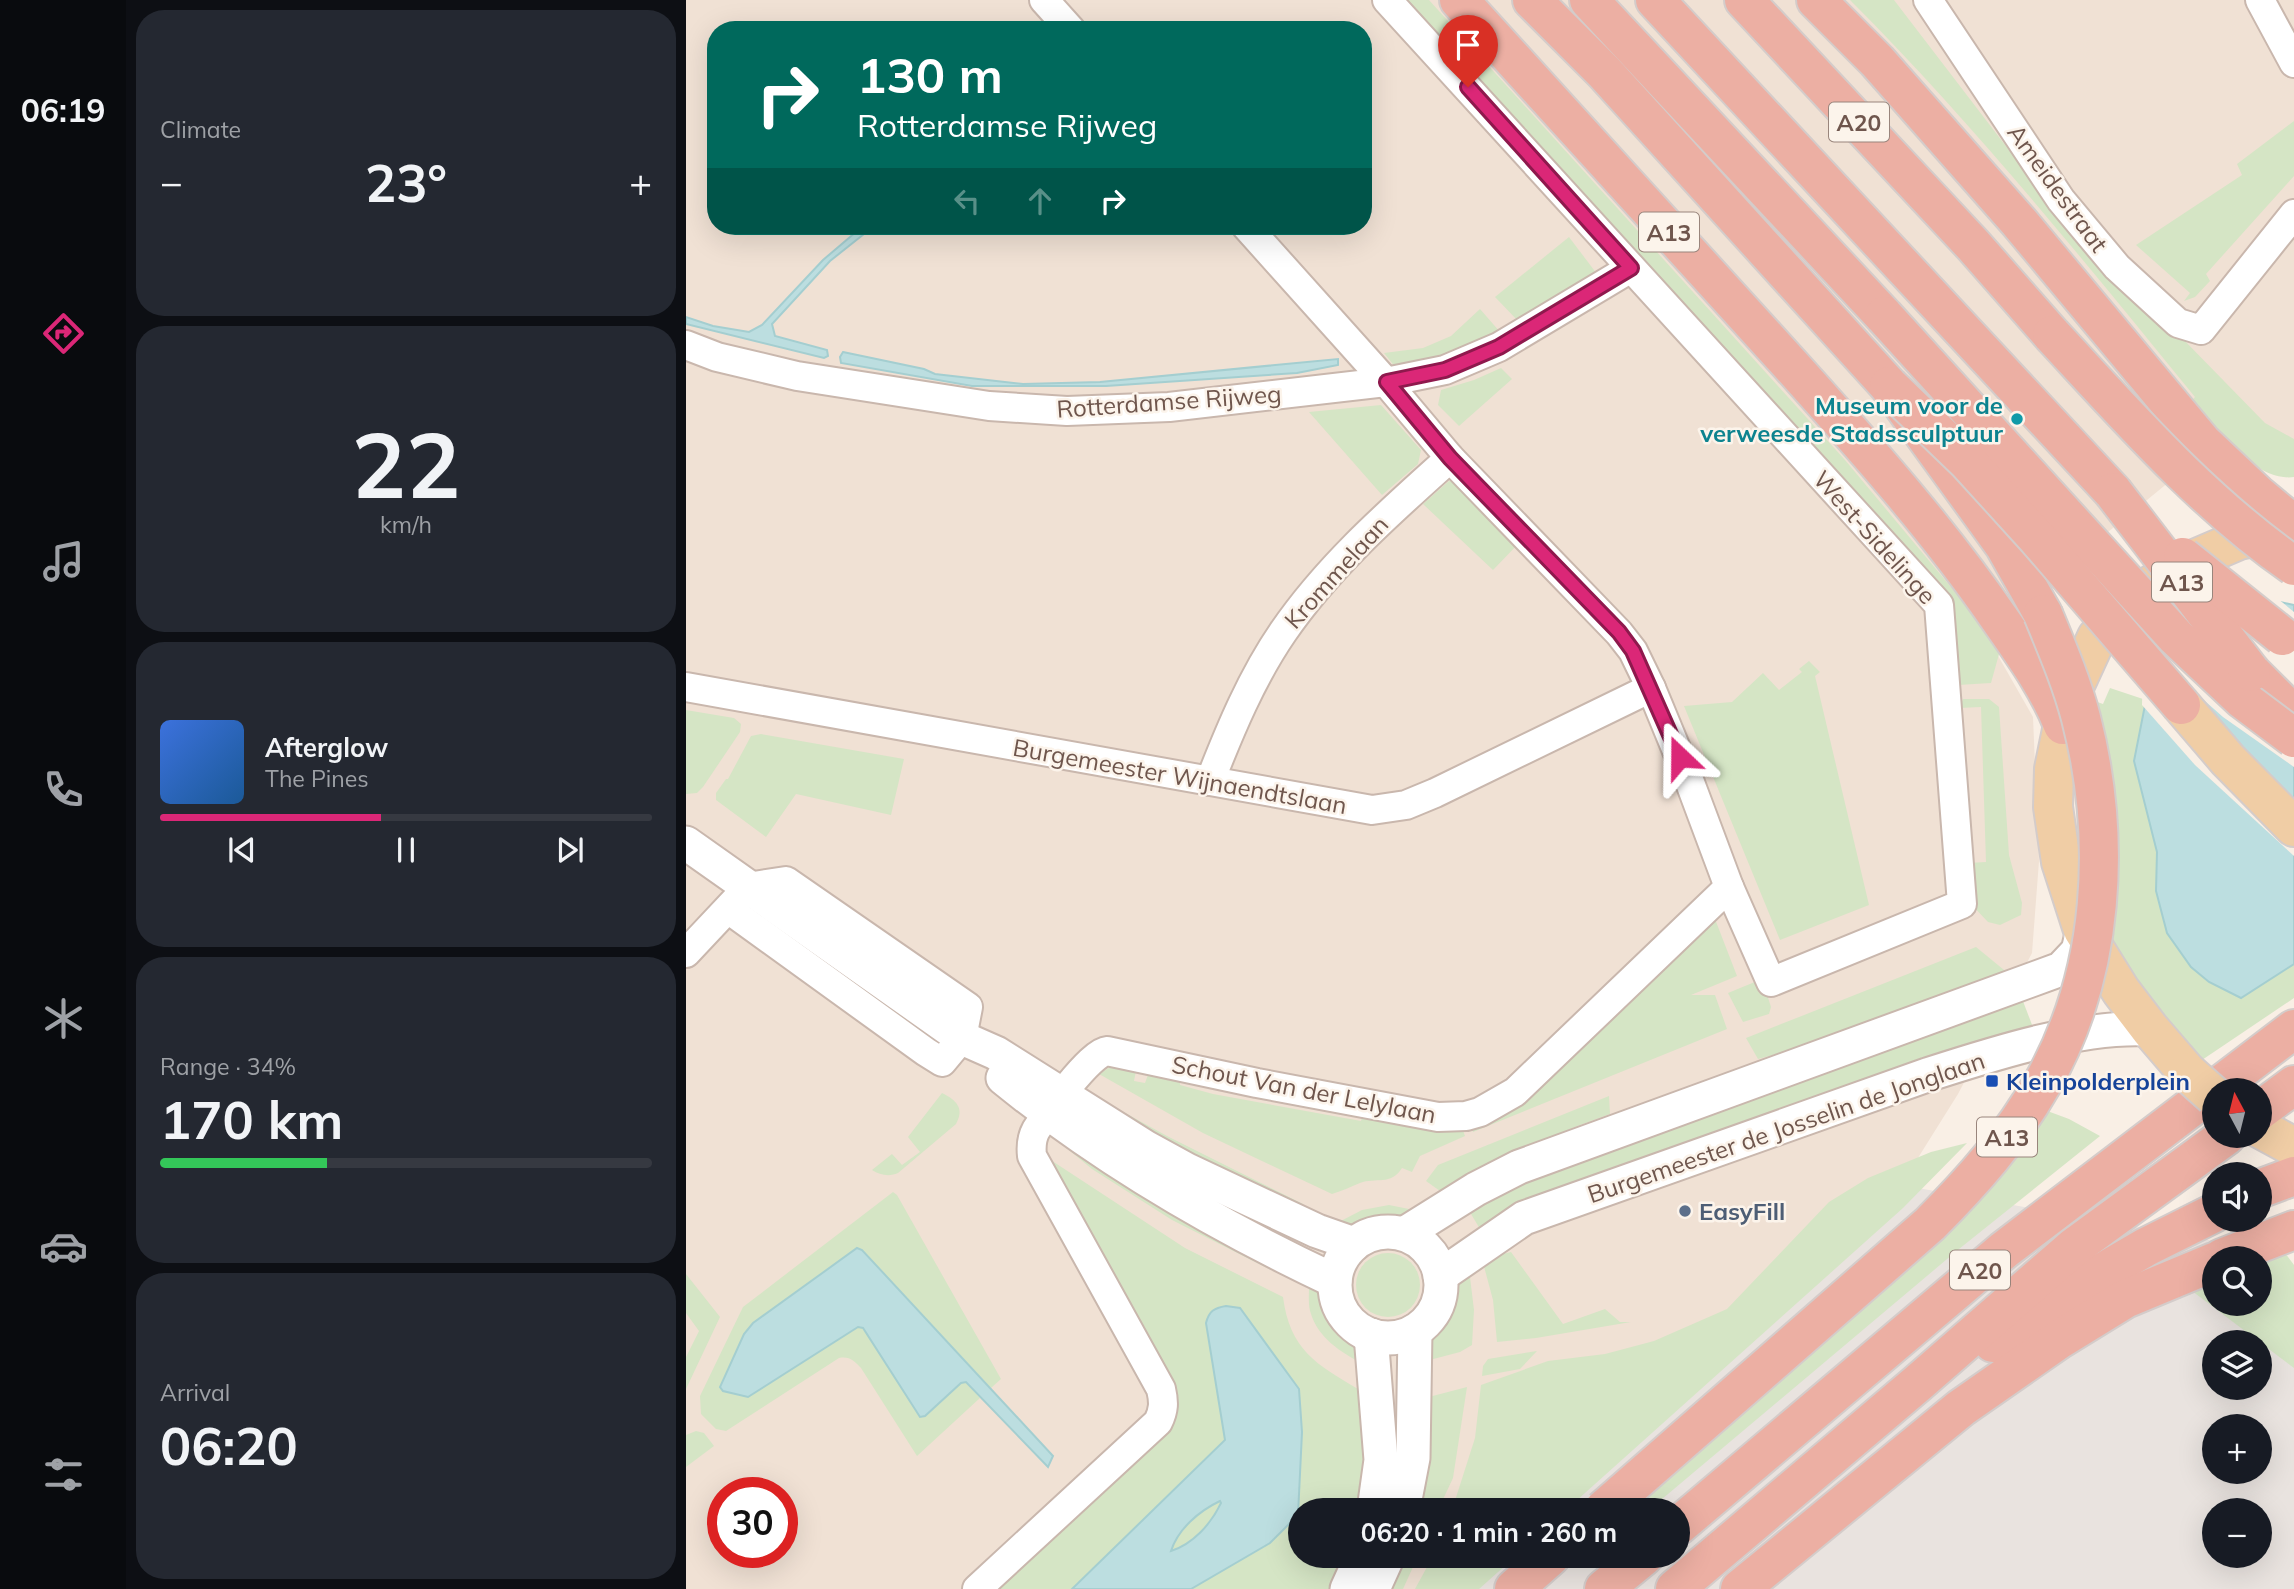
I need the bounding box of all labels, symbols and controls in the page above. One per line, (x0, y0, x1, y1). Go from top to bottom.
pin (1438, 15, 1498, 87)
icon: arrive (1449, 26, 1487, 64)
text: 130 m (857, 44, 1003, 105)
icon: right (742, 49, 833, 140)
text: 06:19 (21, 90, 105, 130)
road number: A20 (1829, 102, 1889, 141)
text: Rotterdamse Rijweg (857, 105, 1157, 145)
text: Climate (160, 115, 241, 144)
street label: Ameidestraat (2002, 118, 2114, 258)
text: 23° (365, 150, 447, 215)
text: − (160, 158, 183, 206)
text: + (629, 158, 652, 206)
icon: left (948, 182, 986, 220)
icon: ahead (1021, 182, 1059, 220)
icon: right (1094, 182, 1132, 220)
road number: A13 (1639, 213, 1699, 252)
icon: directions (39, 309, 88, 358)
street label: Rotterdamse Rijweg (1056, 378, 1282, 424)
place label: Museum voor de verweesde Stadssculptuur (1699, 390, 2004, 448)
text: 22 (351, 407, 461, 521)
marker: Museum voor de verweesde Stadssculptuur (2009, 411, 2025, 427)
street label: West-Sidelinge (1807, 464, 1943, 610)
street label: Krommelaan (1278, 509, 1394, 635)
text: km/h (380, 510, 432, 539)
icon: music (39, 537, 88, 586)
road number: A13 (2152, 562, 2212, 602)
position arrow (1643, 720, 1717, 794)
text: Afterglow (265, 731, 388, 764)
street label: Burgemeester Wijnaendtslaan (1011, 732, 1349, 820)
text: The Pines (265, 764, 369, 793)
icon: phone (39, 765, 88, 814)
icon: previous (223, 831, 261, 869)
icon: pause (387, 831, 425, 869)
icon: next (551, 831, 589, 869)
icon: climate (39, 994, 88, 1043)
street label: Burgemeester de Josselin de Jonglaan (1584, 1045, 1988, 1209)
street label: Schout Van der Lelylaan (1169, 1049, 1439, 1129)
text: Range · 34% (160, 1052, 296, 1081)
place label: Kleinpolderplein (2006, 1066, 2190, 1096)
marker: Kleinpolderplein (1984, 1073, 2000, 1089)
north arrow (2202, 1078, 2272, 1148)
map controls (2202, 1078, 2272, 1568)
text: 170 km (160, 1087, 343, 1152)
road number: A13 (1977, 1118, 2037, 1156)
button: sound (2202, 1162, 2272, 1232)
place label: EasyFill (1699, 1196, 1785, 1226)
marker: EasyFill (1677, 1203, 1693, 1219)
icon: car (39, 1222, 88, 1271)
button: search (2202, 1246, 2272, 1316)
road number: A20 (1950, 1250, 2010, 1289)
button: layers (2202, 1330, 2272, 1400)
text: Arrival (160, 1378, 230, 1407)
text: 06:20 (160, 1413, 298, 1478)
button: + (2202, 1414, 2272, 1484)
icon: filters (39, 1450, 88, 1499)
speed limit sign: 30 (707, 1477, 798, 1568)
button: − (2202, 1498, 2272, 1568)
text: 06:20 · 1 min · 260 m (1361, 1516, 1617, 1549)

